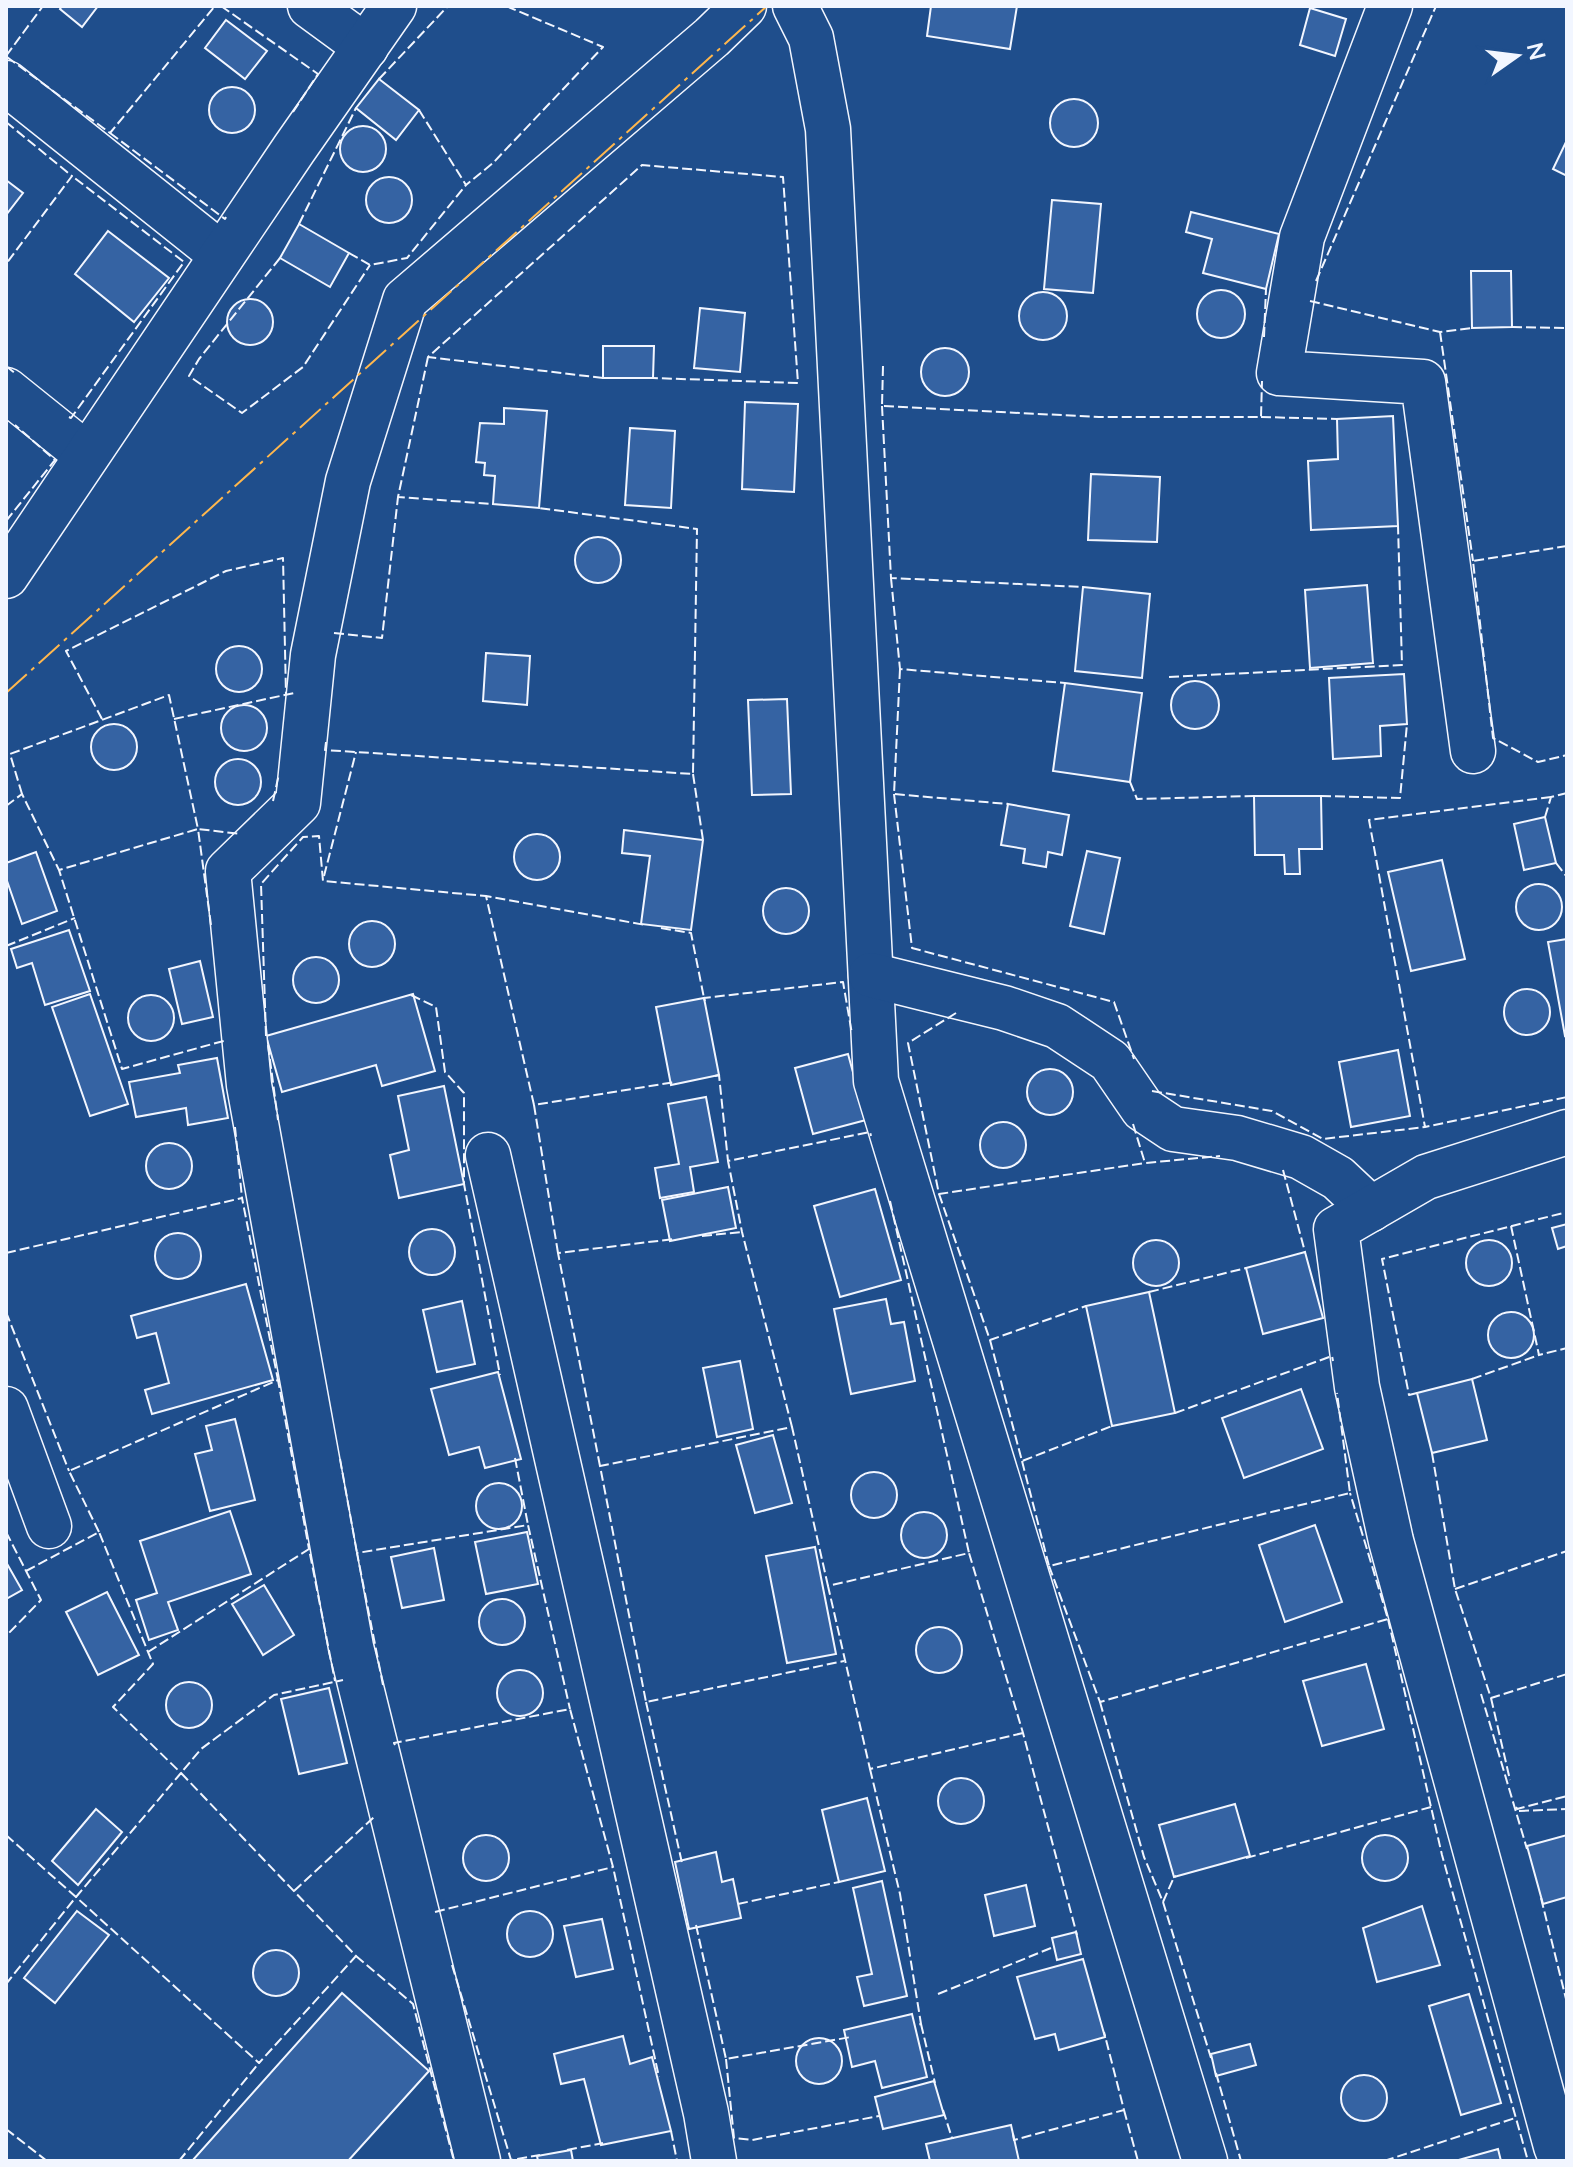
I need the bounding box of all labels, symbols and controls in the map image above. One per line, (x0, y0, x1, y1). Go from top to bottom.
north arrow (1477, 16, 1557, 96)
text: N (1522, 40, 1552, 63)

